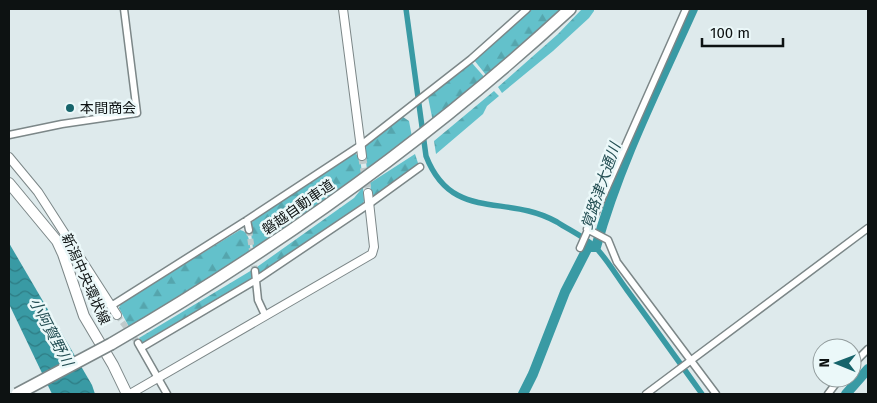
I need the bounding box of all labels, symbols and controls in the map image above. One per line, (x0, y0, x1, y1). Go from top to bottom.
scale bar (702, 15, 783, 47)
text: 100 m (710, 24, 750, 42)
place label: 本間商会 (80, 100, 136, 117)
marker: 本間商会 (64, 102, 76, 114)
water label: 覚路津大通川 (578, 139, 625, 231)
street label: 磐越自動車道 (259, 176, 338, 238)
street label: 新潟中央環状線 (58, 231, 113, 327)
water label: 小阿賀野川 (25, 295, 77, 371)
north arrow (812, 338, 862, 388)
text: N (816, 358, 833, 368)

